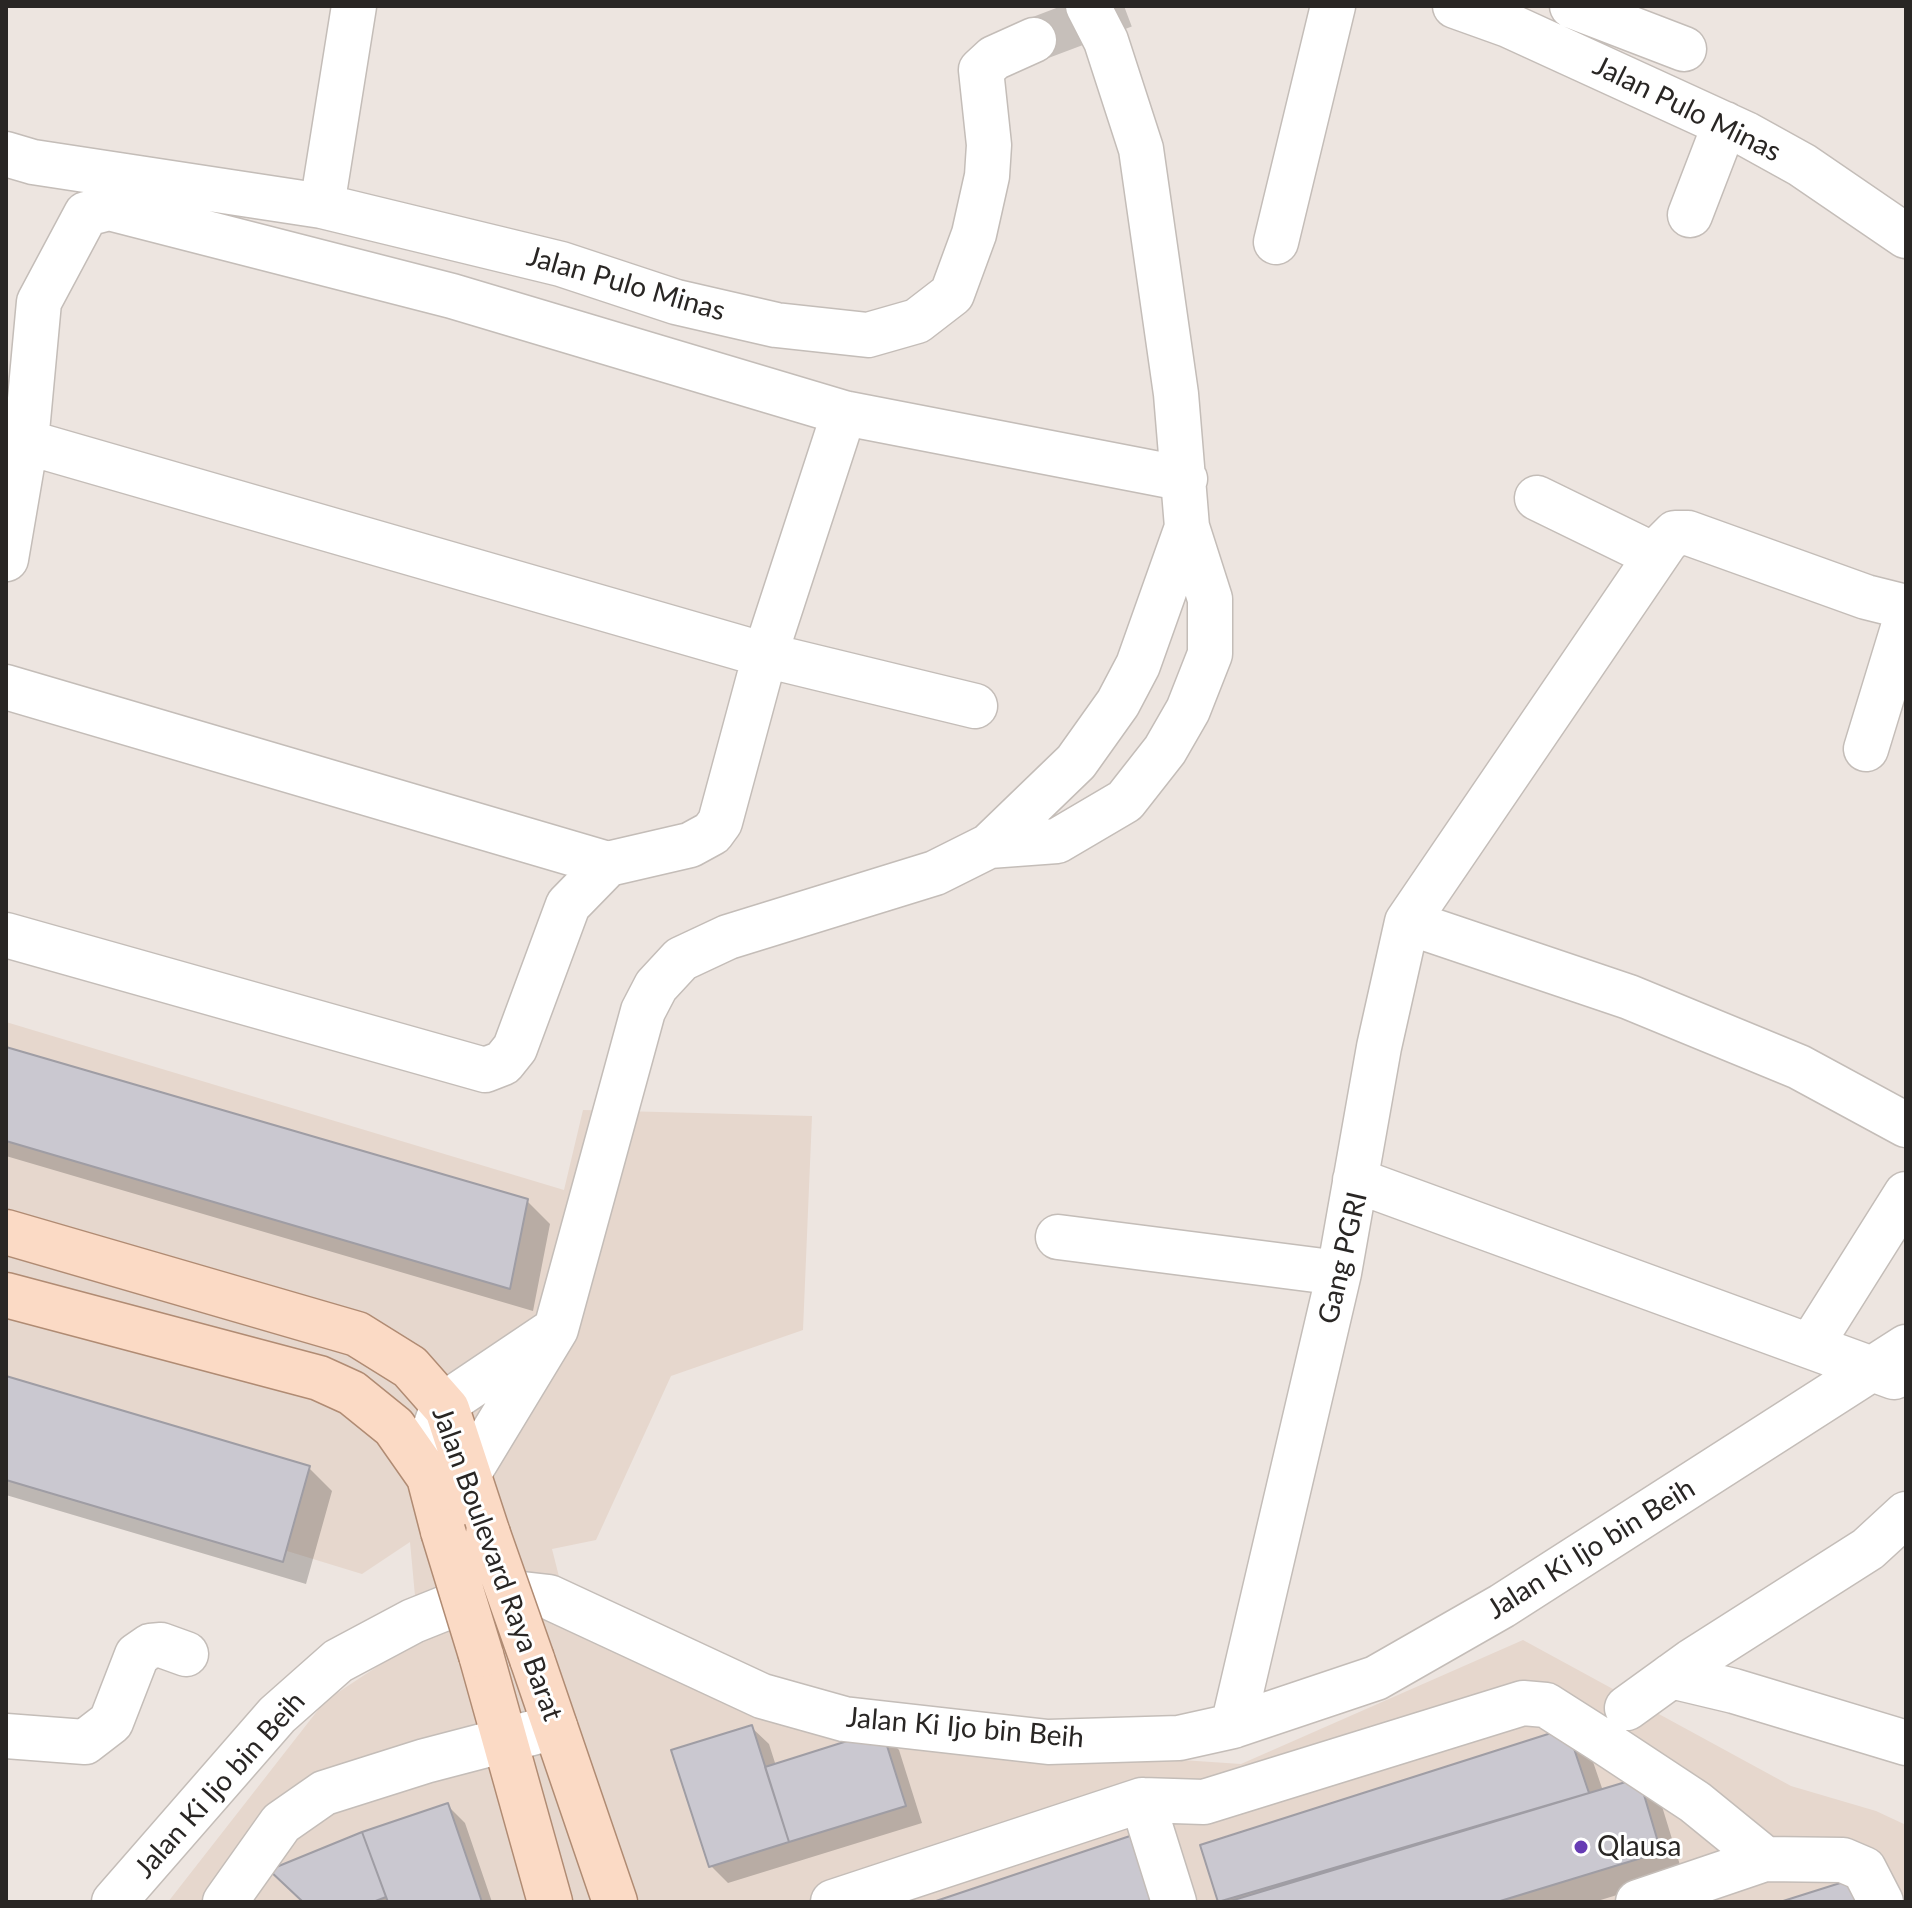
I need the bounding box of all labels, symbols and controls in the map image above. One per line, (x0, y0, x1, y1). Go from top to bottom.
street label: Jalan Pulo Minas (1588, 49, 1786, 169)
street label: Jalan Pulo Minas (523, 240, 729, 328)
street label: Gang PGRI (1312, 1189, 1374, 1327)
street label: Jalan Boulevard Raya Barat (425, 1403, 569, 1725)
street label: Jalan Ki Ijo bin Beih (1481, 1472, 1701, 1626)
street label: Jalan Ki Ijo bin Beih (128, 1685, 312, 1885)
street label: Jalan Ki Ijo bin Beih (845, 1701, 1085, 1755)
place label: Qlausa (1597, 1830, 1681, 1864)
marker: Qlausa (1572, 1838, 1590, 1856)

